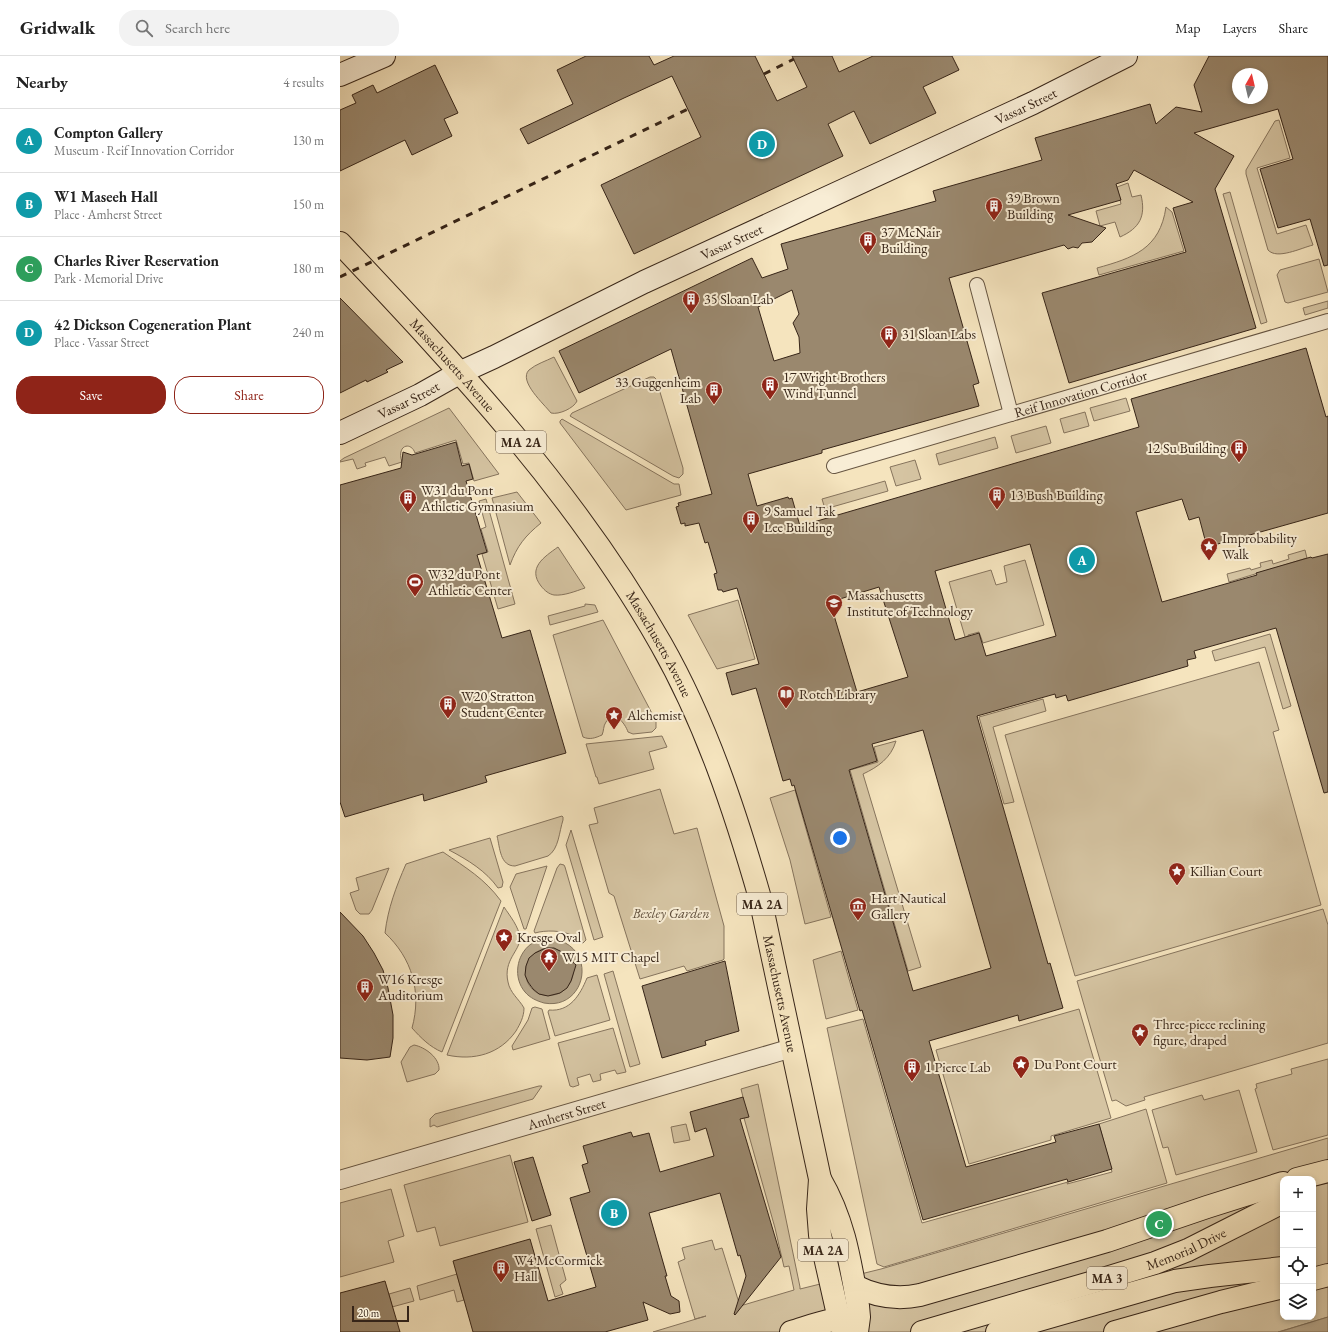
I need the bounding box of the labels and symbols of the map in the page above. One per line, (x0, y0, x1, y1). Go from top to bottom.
north arrow (1232, 68, 1268, 104)
street label: Vassar Street (992, 83, 1060, 128)
pin: D (749, 129, 775, 159)
place label: 39 Brown Building (1007, 189, 1060, 223)
building icon: 39 Brown Building (984, 196, 1004, 221)
street label: Vassar Street (698, 219, 766, 264)
place label: 37 McNair Building (881, 223, 940, 257)
building icon: 37 McNair Building (858, 230, 878, 255)
building icon: 35 Sloan Lab (681, 289, 701, 314)
place label: 35 Sloan Lab (704, 290, 774, 308)
street label: Massachusetts Avenue (406, 315, 499, 416)
building icon: 31 Sloan Labs (879, 324, 899, 349)
place label: 31 Sloan Labs (902, 325, 977, 343)
street label: Reif Innovation Corridor (1012, 366, 1149, 422)
place label: 17 Wright Brothers Wind Tunnel (783, 368, 886, 402)
place label: 33 Guggenheim Lab (615, 373, 701, 407)
building icon: 17 Wright Brothers Wind Tunnel (760, 375, 780, 400)
street label: Vassar Street (375, 377, 443, 423)
building icon: 33 Guggenheim Lab (704, 380, 724, 405)
road number: MA 2A (496, 431, 546, 453)
building icon: 12 Su Building (1229, 438, 1249, 463)
place label: 12 Su Building (1147, 439, 1227, 457)
place label: W31 du Pont Athletic Gymnasium (420, 481, 534, 515)
building icon: 13 Bush Building (987, 485, 1007, 510)
place label: 13 Bush Building (1010, 486, 1104, 504)
building icon: W31 du Pont Athletic Gymnasium (398, 488, 418, 513)
place label: 9 Samuel Tak Lee Building (764, 502, 836, 536)
building icon: 9 Samuel Tak Lee Building (741, 509, 761, 534)
place label: Improbability Walk (1222, 529, 1298, 563)
place icon: Improbability Walk (1199, 536, 1219, 561)
pin: A (1069, 545, 1095, 575)
place label: W32 du Pont Athletic Center (427, 565, 512, 599)
sports icon: W32 du Pont Athletic Center (405, 572, 425, 597)
place label: Massachusetts Institute of Technology (847, 586, 974, 620)
street label: Massachusetts Avenue (622, 587, 696, 700)
school or university icon: Massachusetts Institute of Technology (824, 593, 844, 618)
library icon: Rotch Library (776, 684, 796, 709)
place label: Rotch Library (799, 685, 877, 703)
place label: W20 Stratton Student Center (461, 687, 544, 721)
building icon: W20 Stratton Student Center (438, 694, 458, 719)
place icon: Alchemist (604, 705, 624, 730)
place label: Alchemist (626, 706, 682, 724)
your location (830, 828, 850, 848)
place icon: Killian Court (1167, 861, 1187, 886)
place label: Killian Court (1190, 862, 1263, 880)
place label: Hart Nautical Gallery (871, 889, 947, 923)
road number: MA 2A (737, 893, 787, 915)
museum icon: Hart Nautical Gallery (848, 896, 868, 921)
park label: Bexley Garden (631, 904, 710, 922)
place icon: Kresge Oval (494, 927, 514, 952)
place label: Kresge Oval (517, 928, 582, 946)
street label: Massachusetts Avenue (759, 933, 802, 1054)
temple icon: W15 MIT Chapel (539, 947, 559, 972)
place label: W15 MIT Chapel (562, 948, 660, 966)
place label: W16 Kresge Auditorium (377, 970, 443, 1004)
building icon: W16 Kresge Auditorium (355, 977, 375, 1002)
place label: Three-piece reclining figure, draped (1153, 1015, 1266, 1049)
place icon: Three-piece reclining figure, draped (1130, 1022, 1150, 1047)
place icon: Du Pont Court (1011, 1054, 1031, 1079)
place label: Du Pont Court (1034, 1055, 1117, 1073)
building icon: 1 Pierce Lab (902, 1057, 922, 1082)
place label: 1 Pierce Lab (925, 1058, 990, 1076)
street label: Amherst Street (524, 1094, 608, 1134)
pin: B (601, 1198, 627, 1228)
pin: C (1146, 1209, 1172, 1239)
street label: Memorial Drive (1144, 1223, 1229, 1274)
road number: MA 2A (798, 1239, 848, 1261)
place label: W4 McCormick Hall (514, 1251, 603, 1285)
building icon: W4 McCormick Hall (491, 1258, 511, 1283)
road number: MA 3 (1087, 1267, 1127, 1289)
scale bar (352, 1304, 409, 1323)

